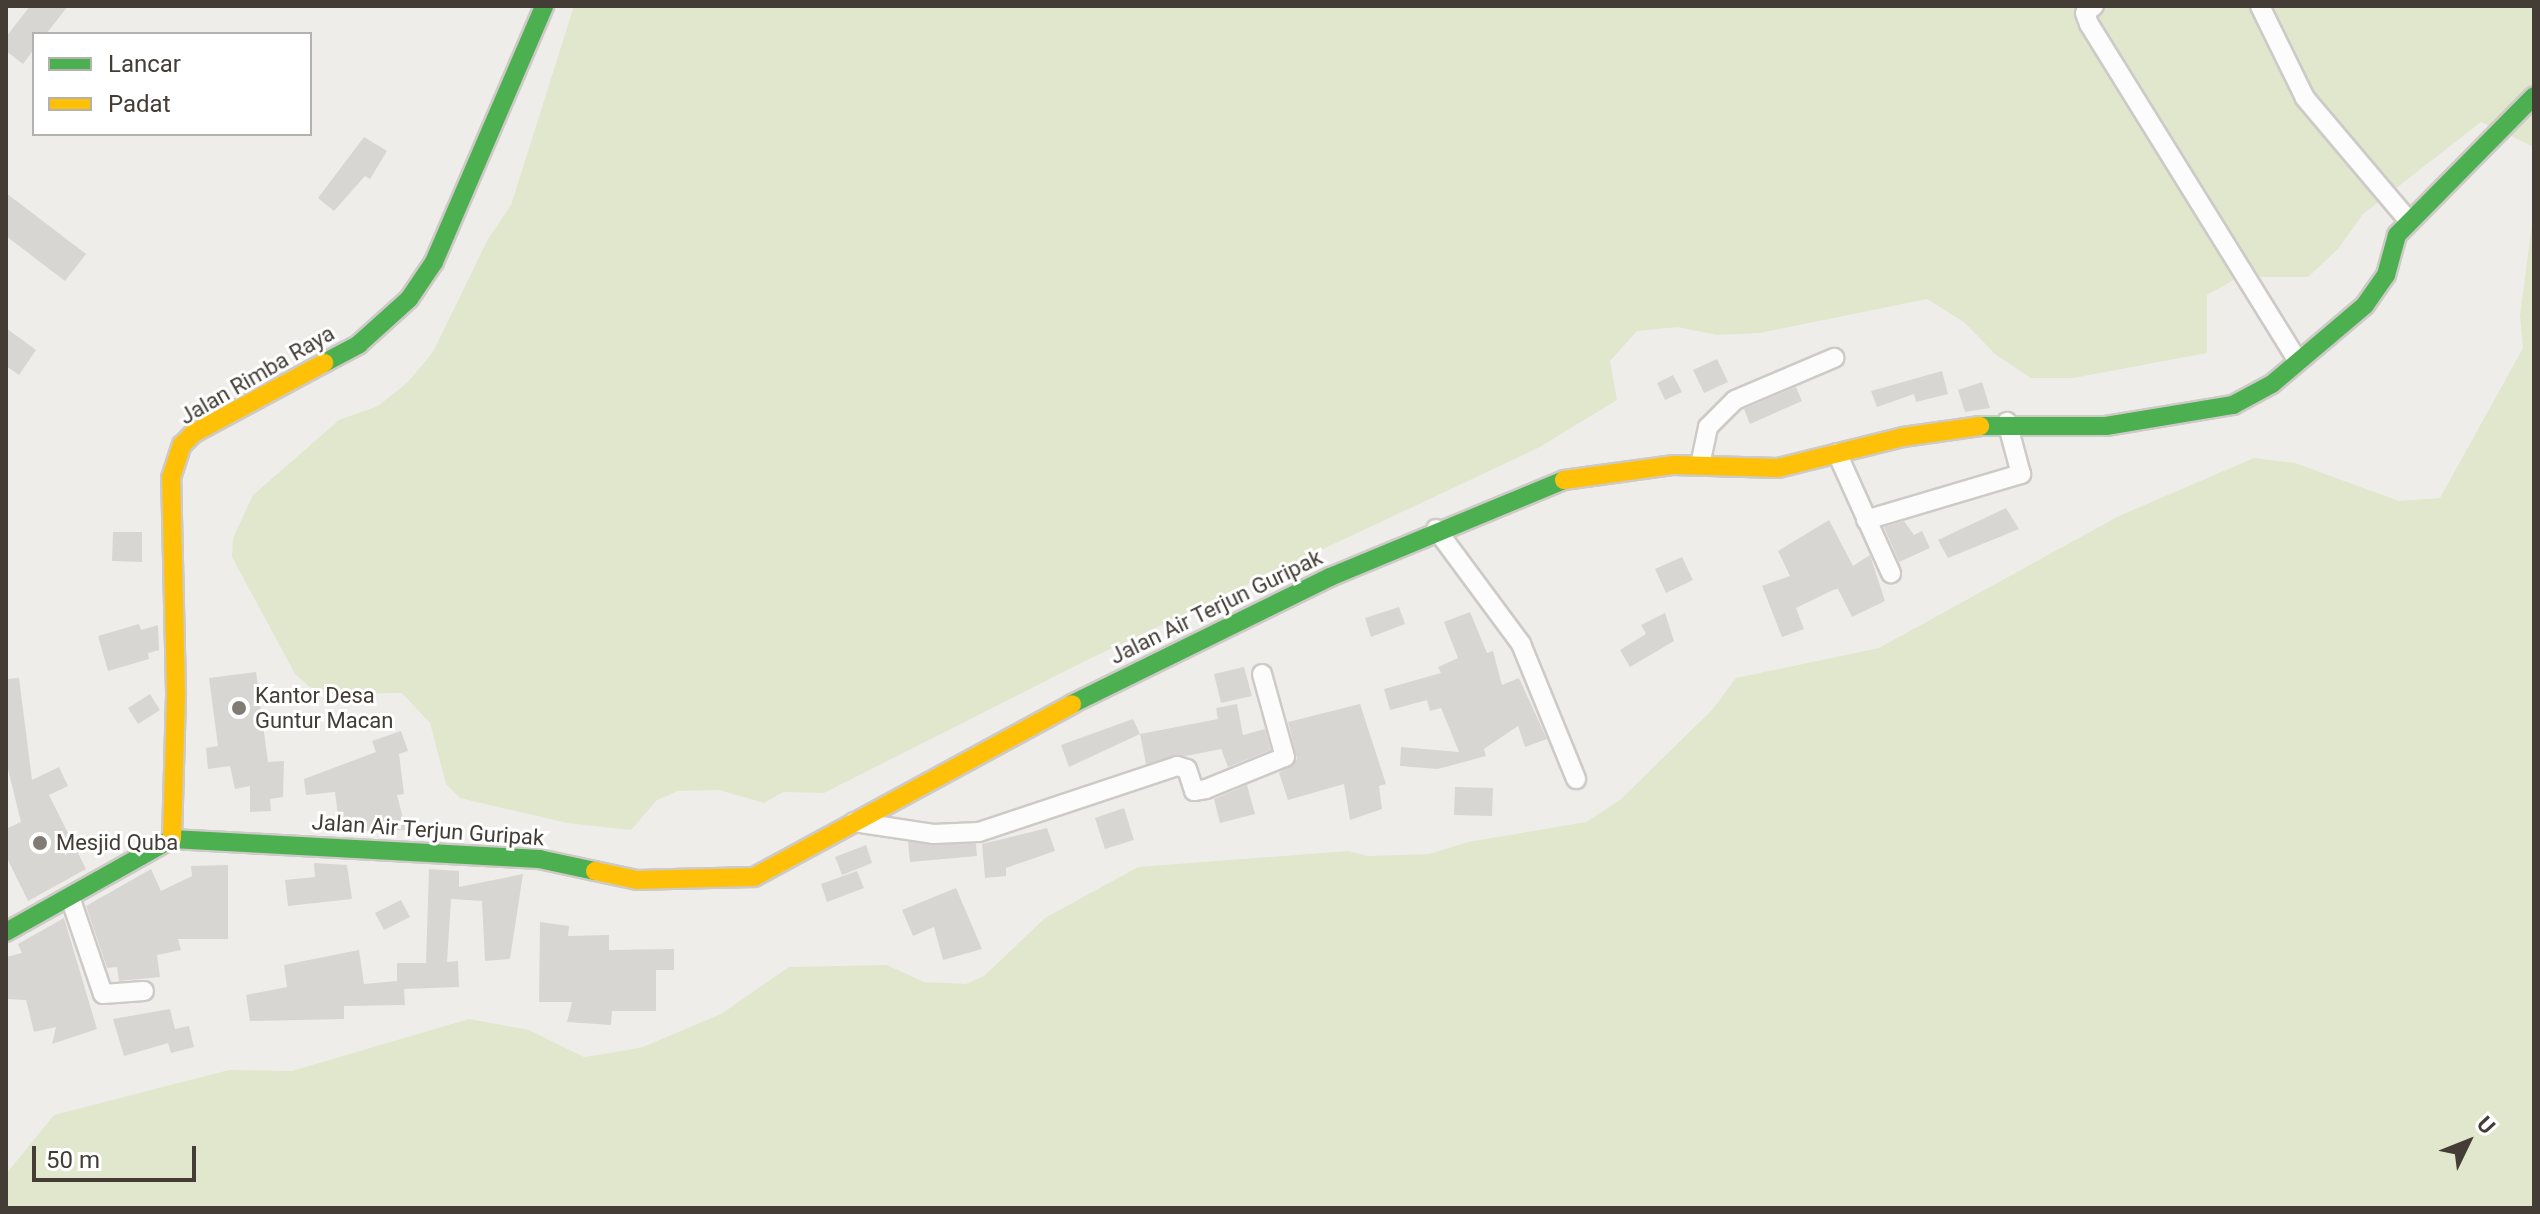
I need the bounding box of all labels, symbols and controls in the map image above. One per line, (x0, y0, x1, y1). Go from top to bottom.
legend (32, 32, 312, 136)
text: Lancar (108, 50, 181, 78)
text: Padat (108, 90, 171, 118)
street label: Jalan Rimba Raya (175, 320, 339, 430)
street label: Jalan Air Terjun Guripak (1105, 544, 1327, 670)
place label: Kantor Desa Guntur Macan (255, 682, 393, 734)
marker: Kantor Desa Guntur Macan (230, 699, 248, 717)
street label: Jalan Air Terjun Guripak (311, 809, 545, 851)
place label: Mesjid Quba (56, 830, 178, 856)
marker: Mesjid Quba (31, 834, 49, 852)
north arrow (2428, 1102, 2508, 1182)
text: U (2472, 1111, 2500, 1139)
scale bar (36, 1130, 200, 1180)
text: 50 m (46, 1146, 100, 1174)

